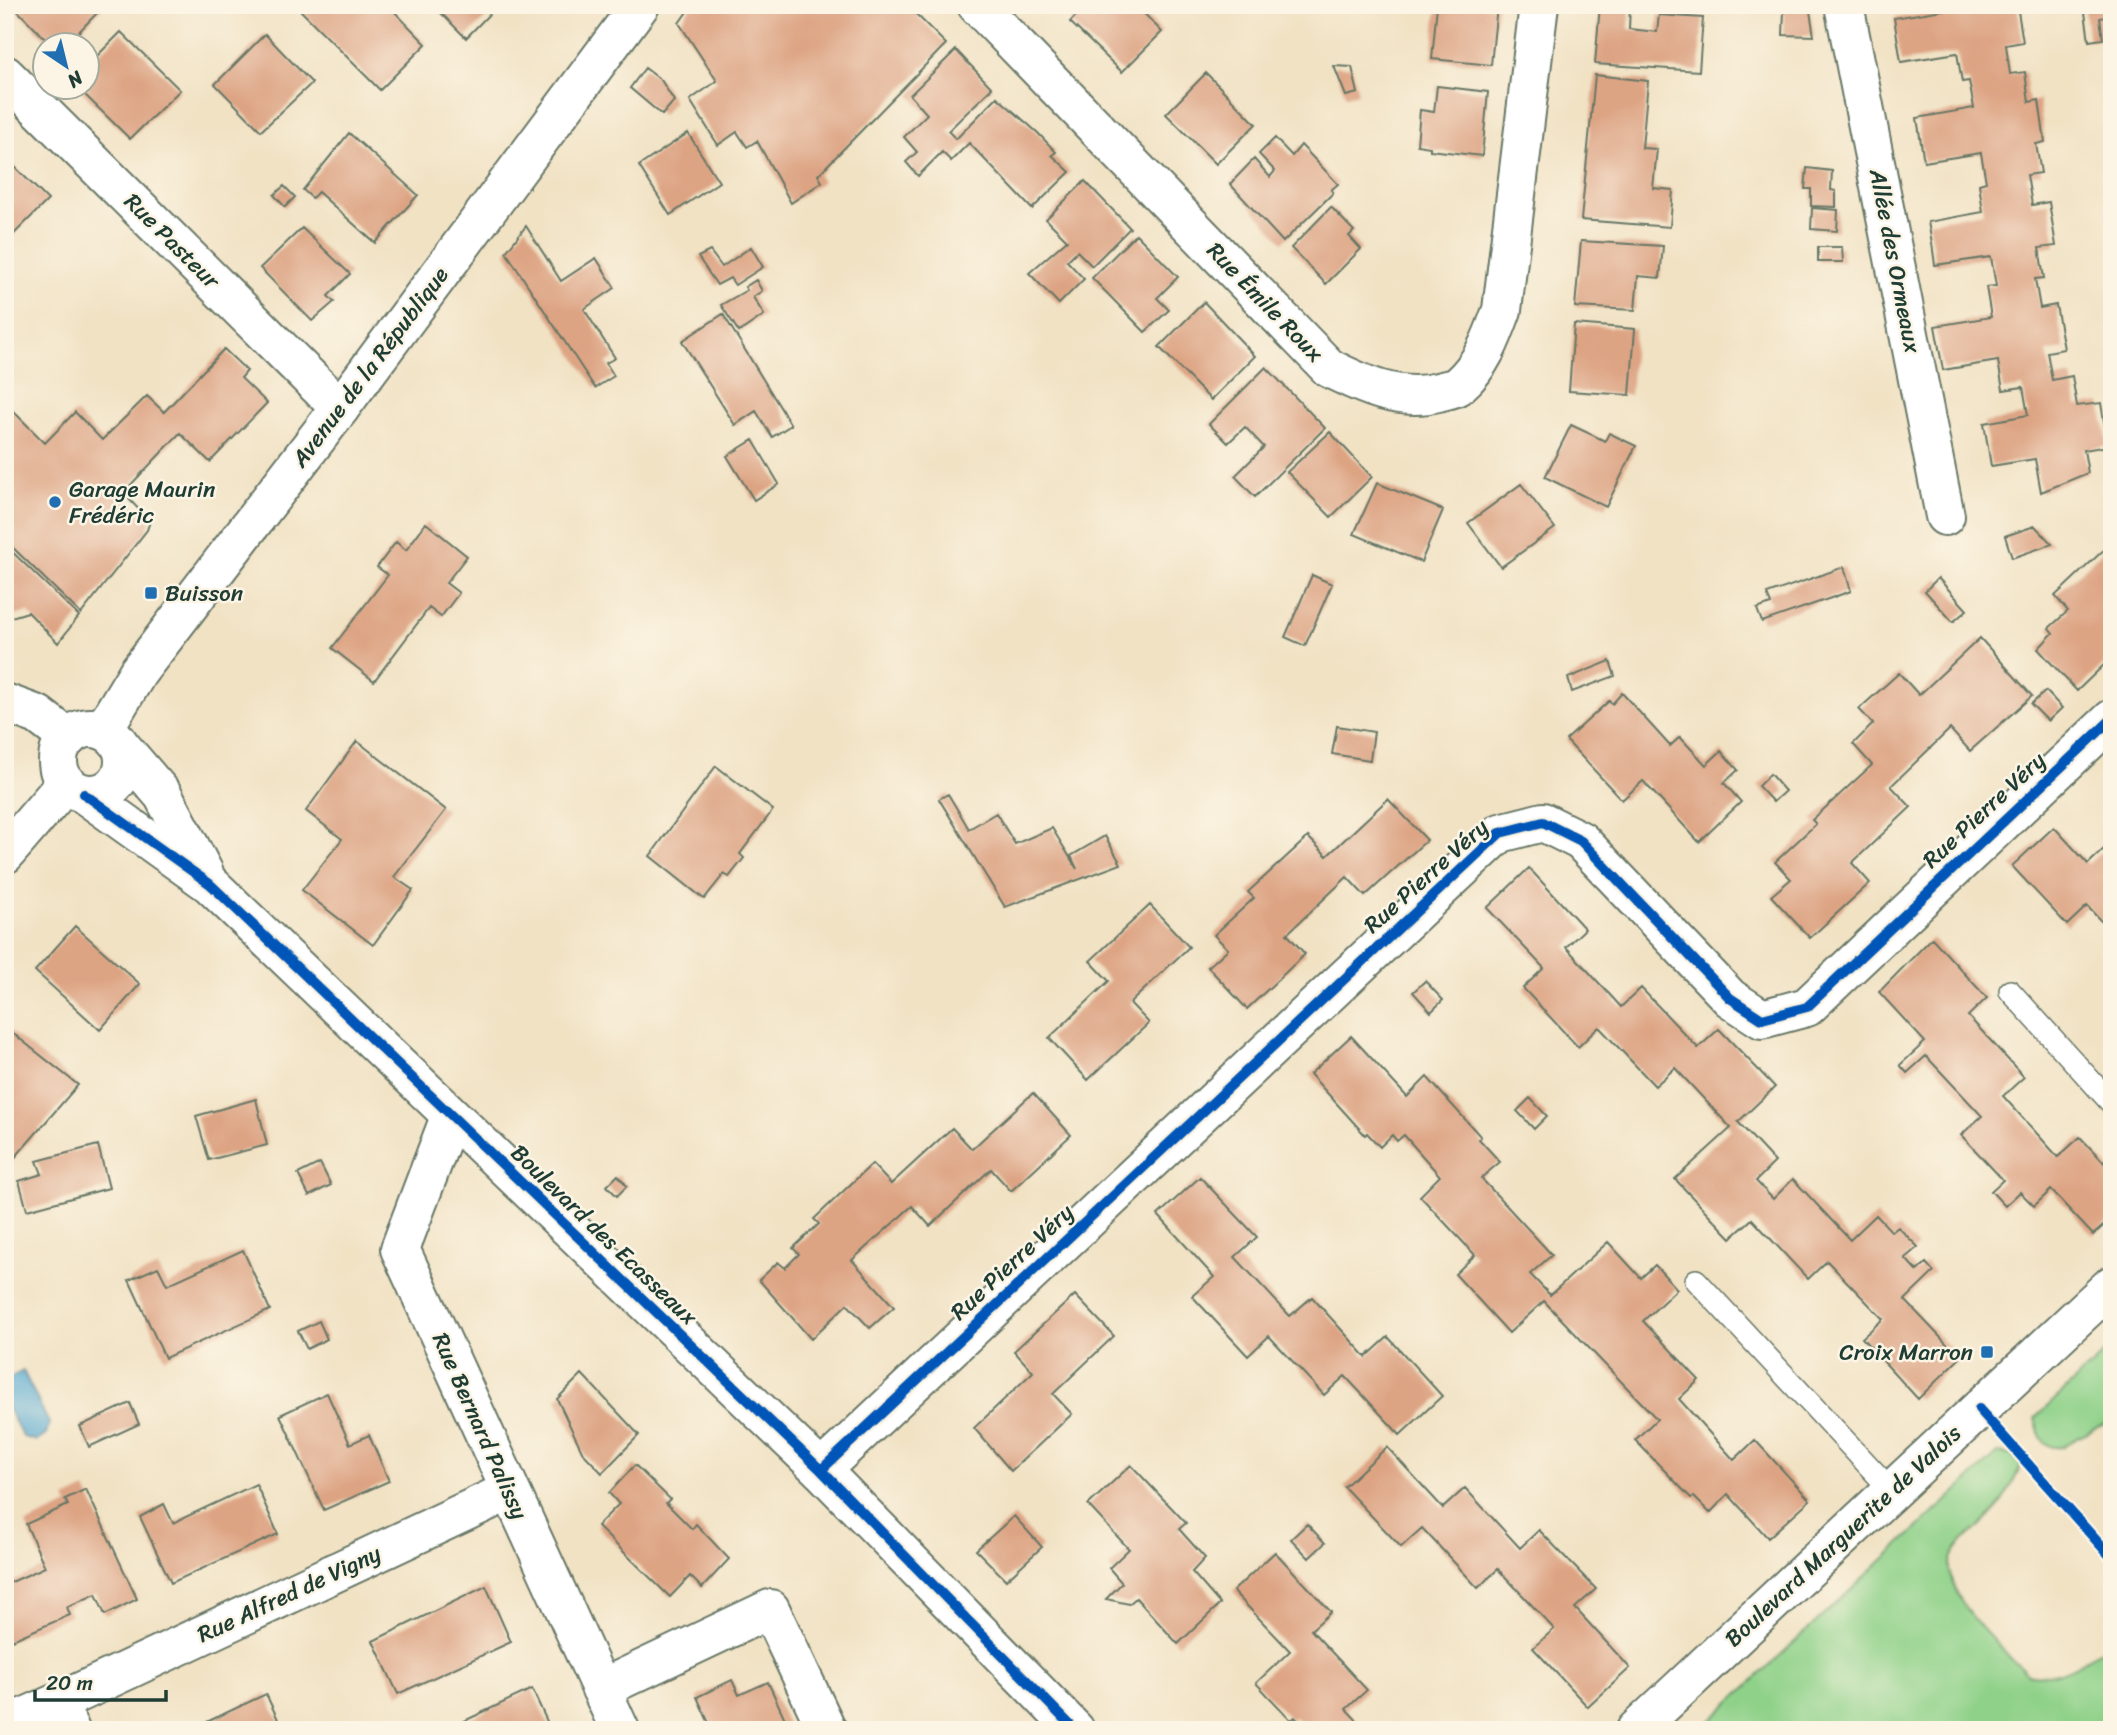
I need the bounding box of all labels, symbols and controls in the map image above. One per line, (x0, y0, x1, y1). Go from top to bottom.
north arrow (32, 32, 102, 102)
text: N (60, 62, 91, 97)
street label: Allée des Ormeaux (1857, 164, 1933, 357)
street label: Rue Pasteur (114, 183, 231, 300)
street label: Rue Émile Roux (1196, 232, 1334, 372)
street label: Avenue de la République (280, 257, 460, 477)
place label: Garage Maurin Frédéric (69, 469, 215, 536)
marker: Garage Maurin Frédéric (47, 494, 63, 510)
place label: Buisson (165, 573, 244, 614)
marker: Buisson (143, 585, 159, 601)
street label: Rue Pierre Véry (1912, 741, 2056, 879)
street label: Rue Pierre Véry (1354, 808, 1498, 944)
street label: Boulevard des Ecasseaux (500, 1134, 708, 1336)
street label: Rue Pierre Véry (940, 1193, 1084, 1331)
street label: Rue Bernard Palissy (420, 1326, 540, 1526)
place label: Croix Marron (1839, 1332, 1973, 1373)
marker: Croix Marron (1979, 1344, 1995, 1360)
street label: Boulevard Marguerite de Valois (1715, 1414, 1972, 1658)
street label: Rue Alfred de Vigny (190, 1533, 388, 1655)
scale bar (35, 1658, 166, 1702)
text: 20 m (46, 1664, 93, 1702)

